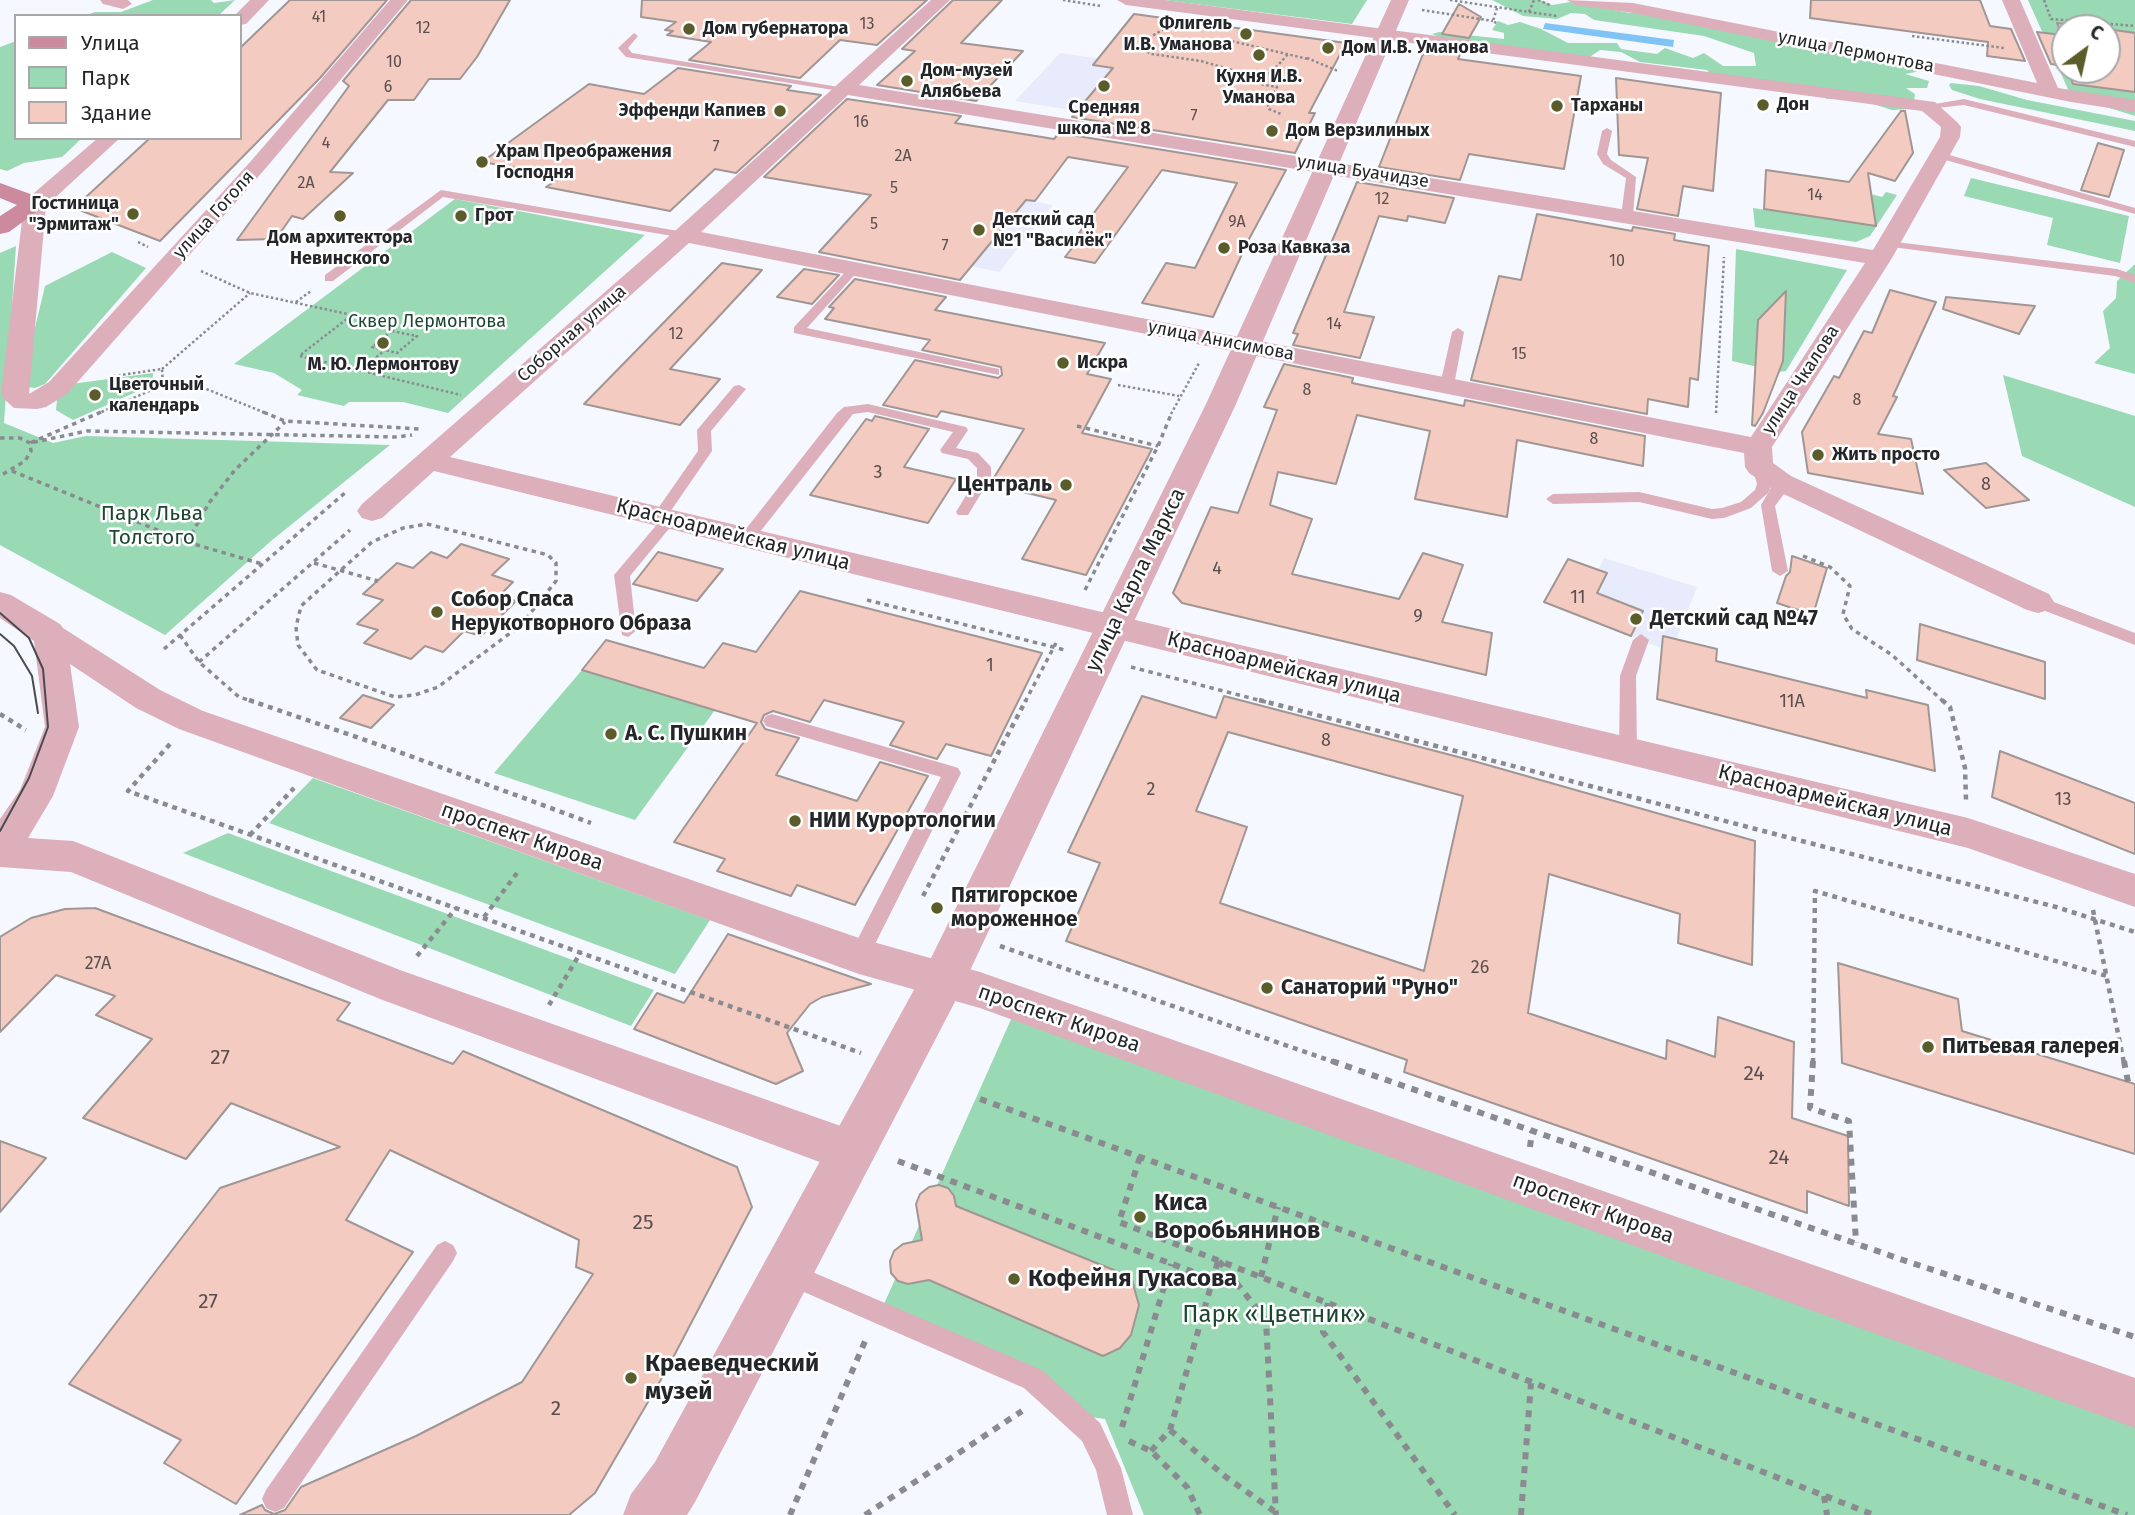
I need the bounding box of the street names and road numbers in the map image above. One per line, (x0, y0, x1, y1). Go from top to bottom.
street label: улица Лермонтова (1776, 26, 1936, 78)
street label: улица Буачидзе (1296, 151, 1430, 193)
street label: улица Гоголя (169, 167, 259, 263)
street label: Соборная улица (513, 281, 631, 387)
street label: улица Анисимова (1146, 316, 1296, 366)
street label: улица Чкалова (1758, 322, 1844, 438)
street label: улица Карла Маркса (1081, 484, 1191, 676)
street label: Красноармейская улица (613, 494, 853, 576)
street label: Красноармейская улица (1164, 627, 1404, 709)
street label: Красноармейская улица (1715, 760, 1955, 842)
street label: проспект Кирова (438, 797, 606, 877)
street label: проспект Кирова (975, 979, 1143, 1059)
street label: проспект Кирова (1509, 1168, 1677, 1250)

